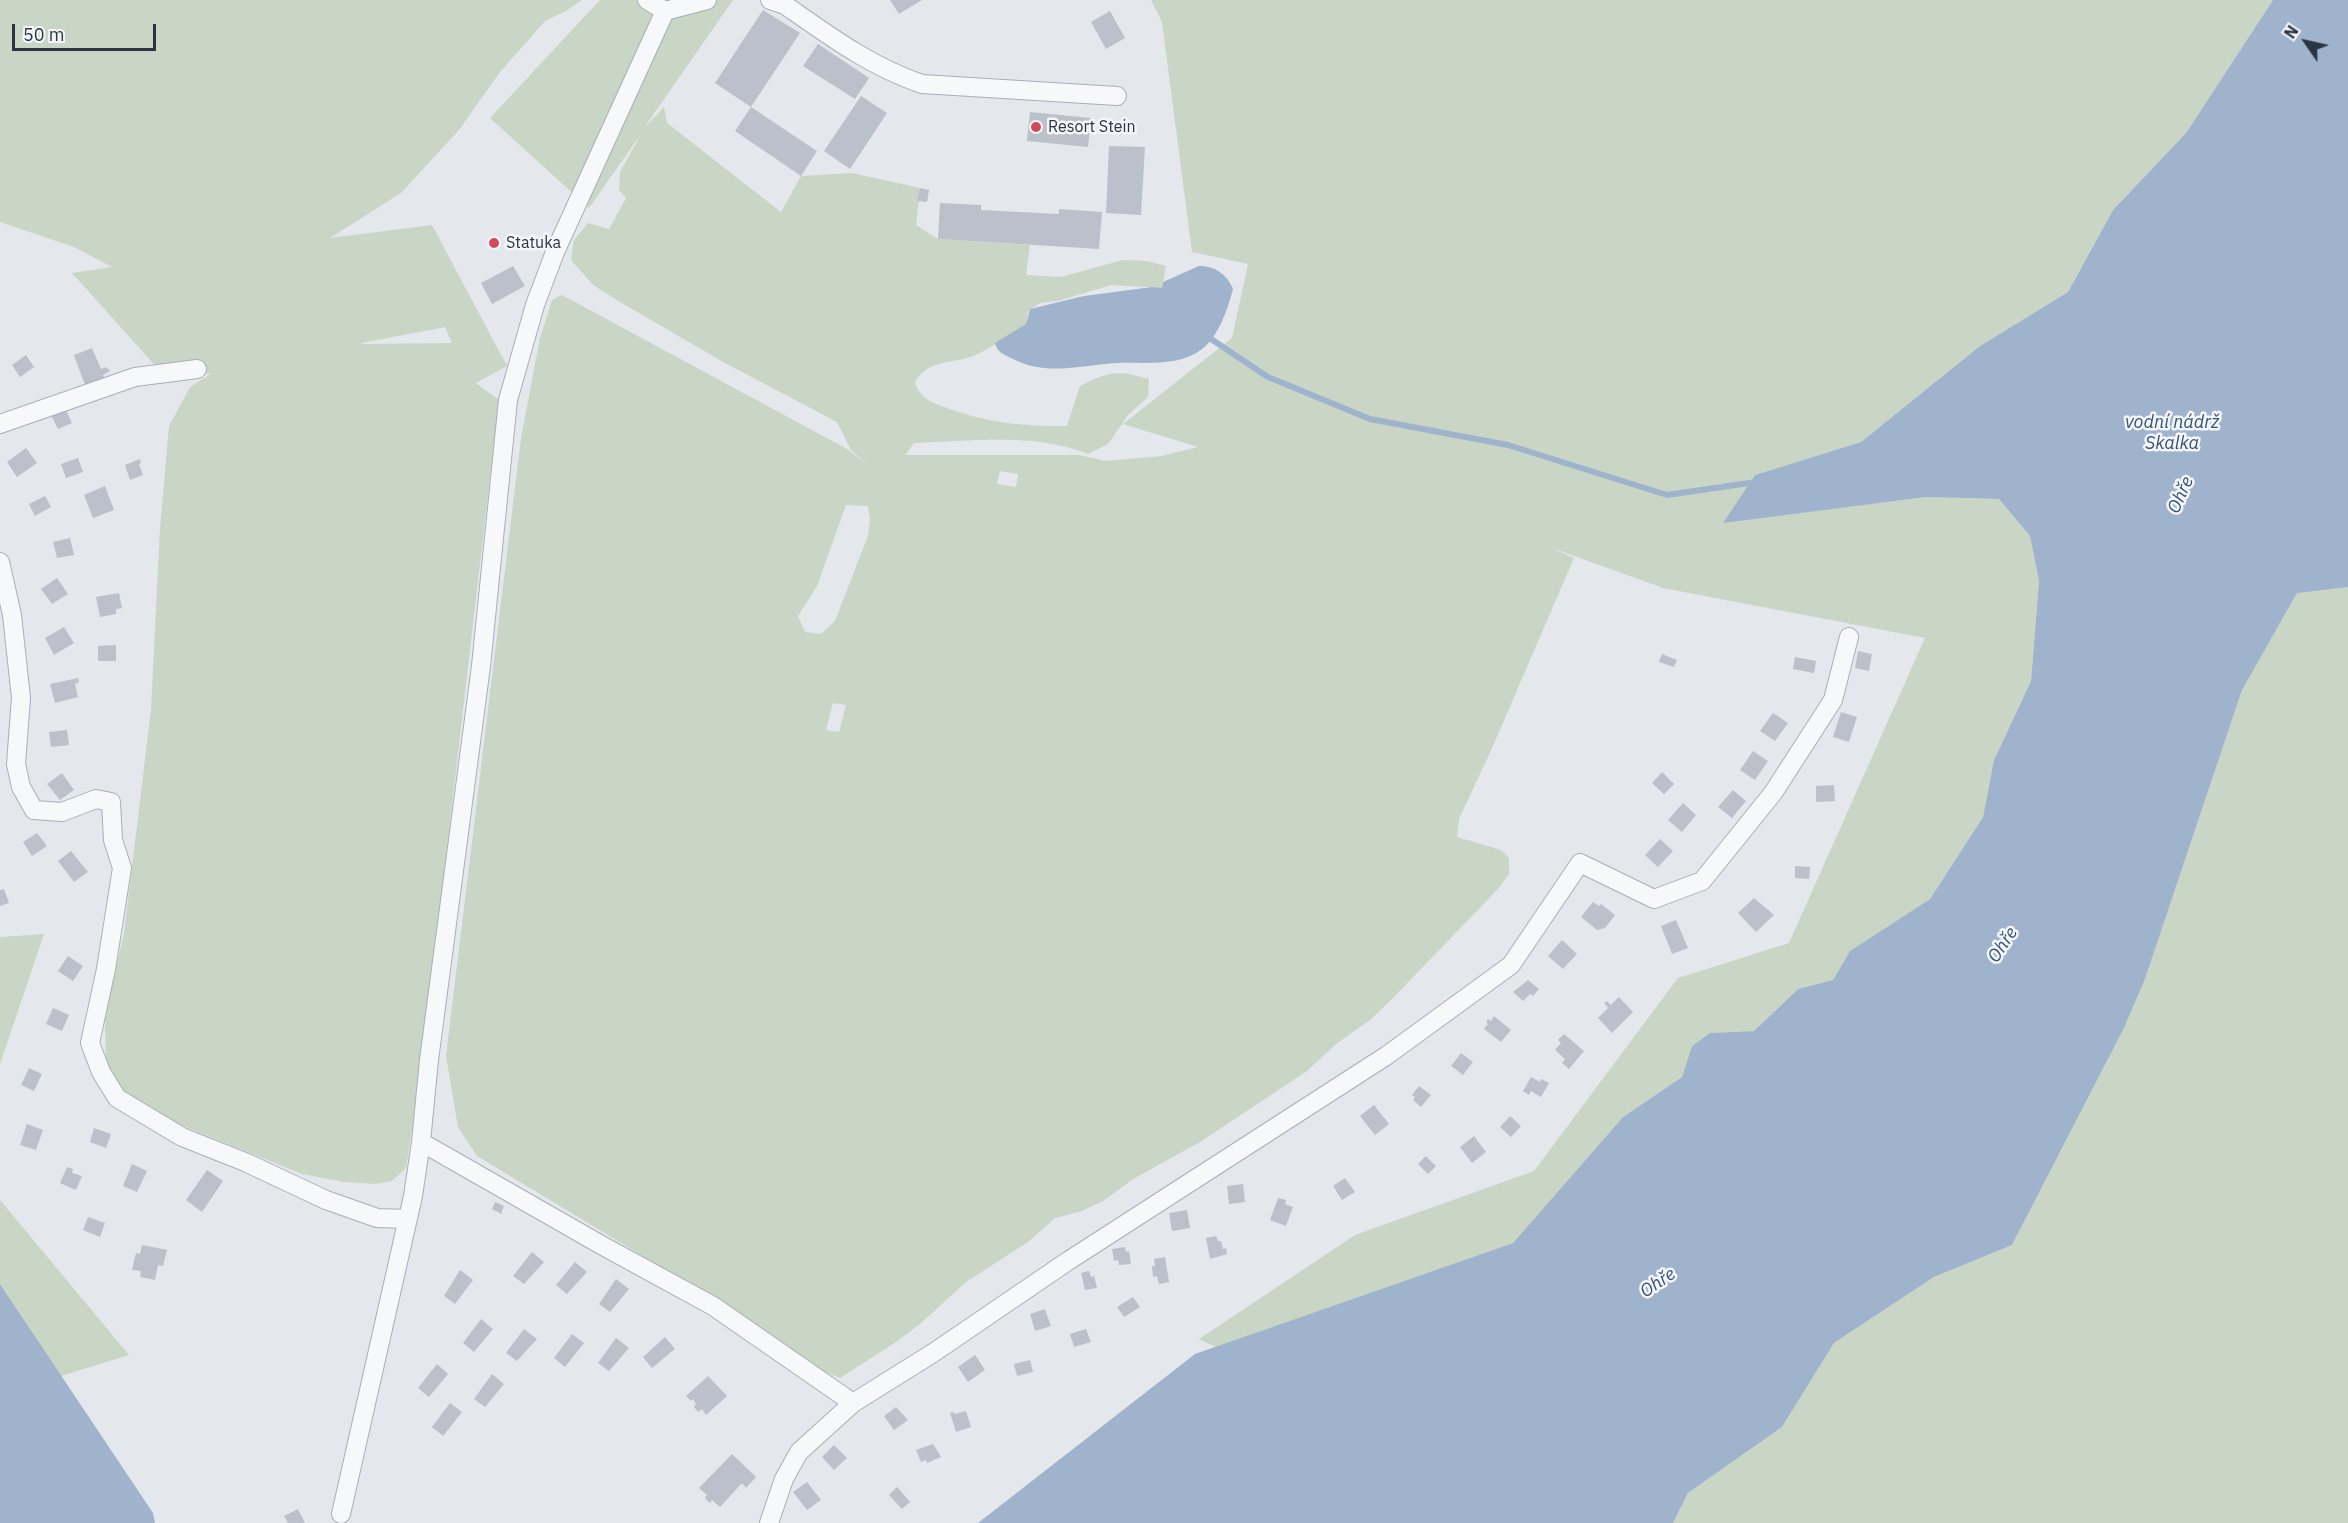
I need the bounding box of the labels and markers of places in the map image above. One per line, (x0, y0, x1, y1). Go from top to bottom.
place label: Resort Stein (1048, 117, 1136, 137)
marker: Resort Stein (1029, 120, 1043, 134)
place label: Statuka (506, 233, 561, 253)
marker: Statuka (487, 236, 501, 250)

